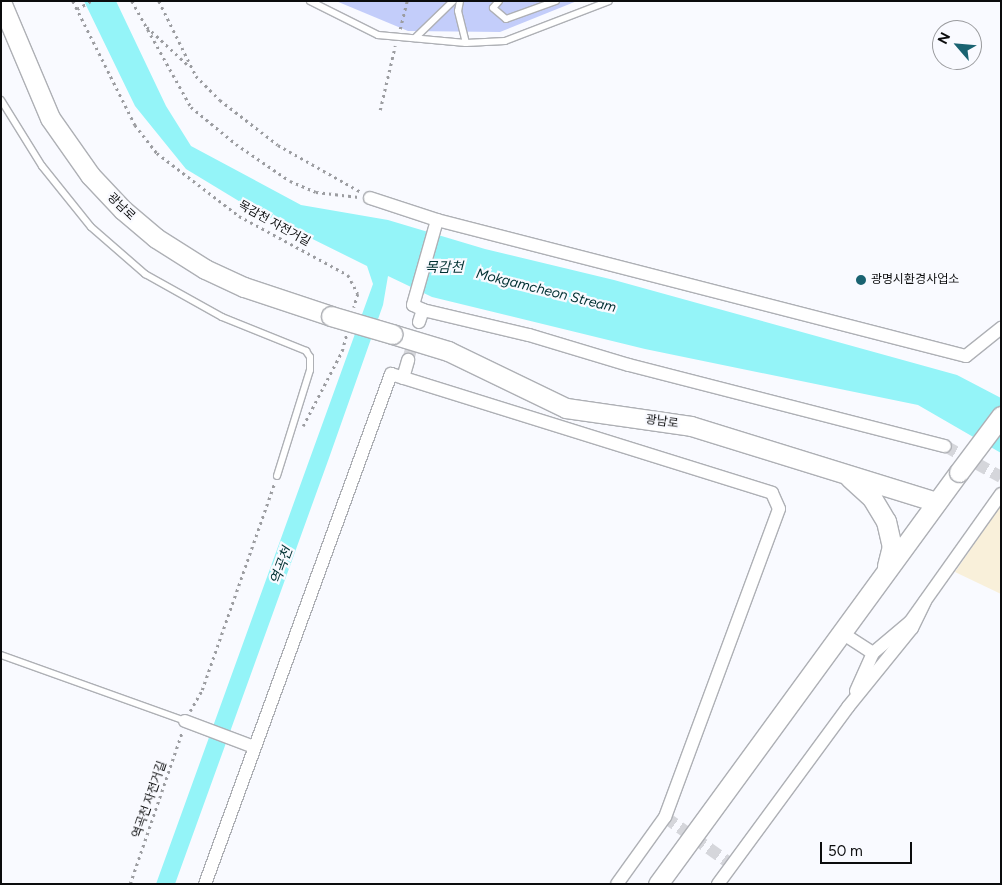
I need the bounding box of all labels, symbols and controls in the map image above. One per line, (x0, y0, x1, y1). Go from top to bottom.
north arrow (932, 20, 982, 70)
text: N (934, 30, 954, 47)
street label: 광남로 (104, 190, 138, 224)
street label: 목감천 자전거길 (235, 198, 313, 250)
water label: 목감천 (425, 260, 463, 276)
water label: Mokgamcheon Stream (474, 265, 618, 317)
place label: 광명시환경사업소 (871, 273, 959, 287)
marker: 광명시환경사업소 (855, 274, 867, 286)
street label: 광남로 (645, 413, 679, 431)
water label: 역곡천 (267, 545, 297, 587)
street label: 역곡천 자전거길 (130, 760, 170, 840)
scale bar (822, 832, 914, 864)
text: 50 m (828, 842, 863, 860)

